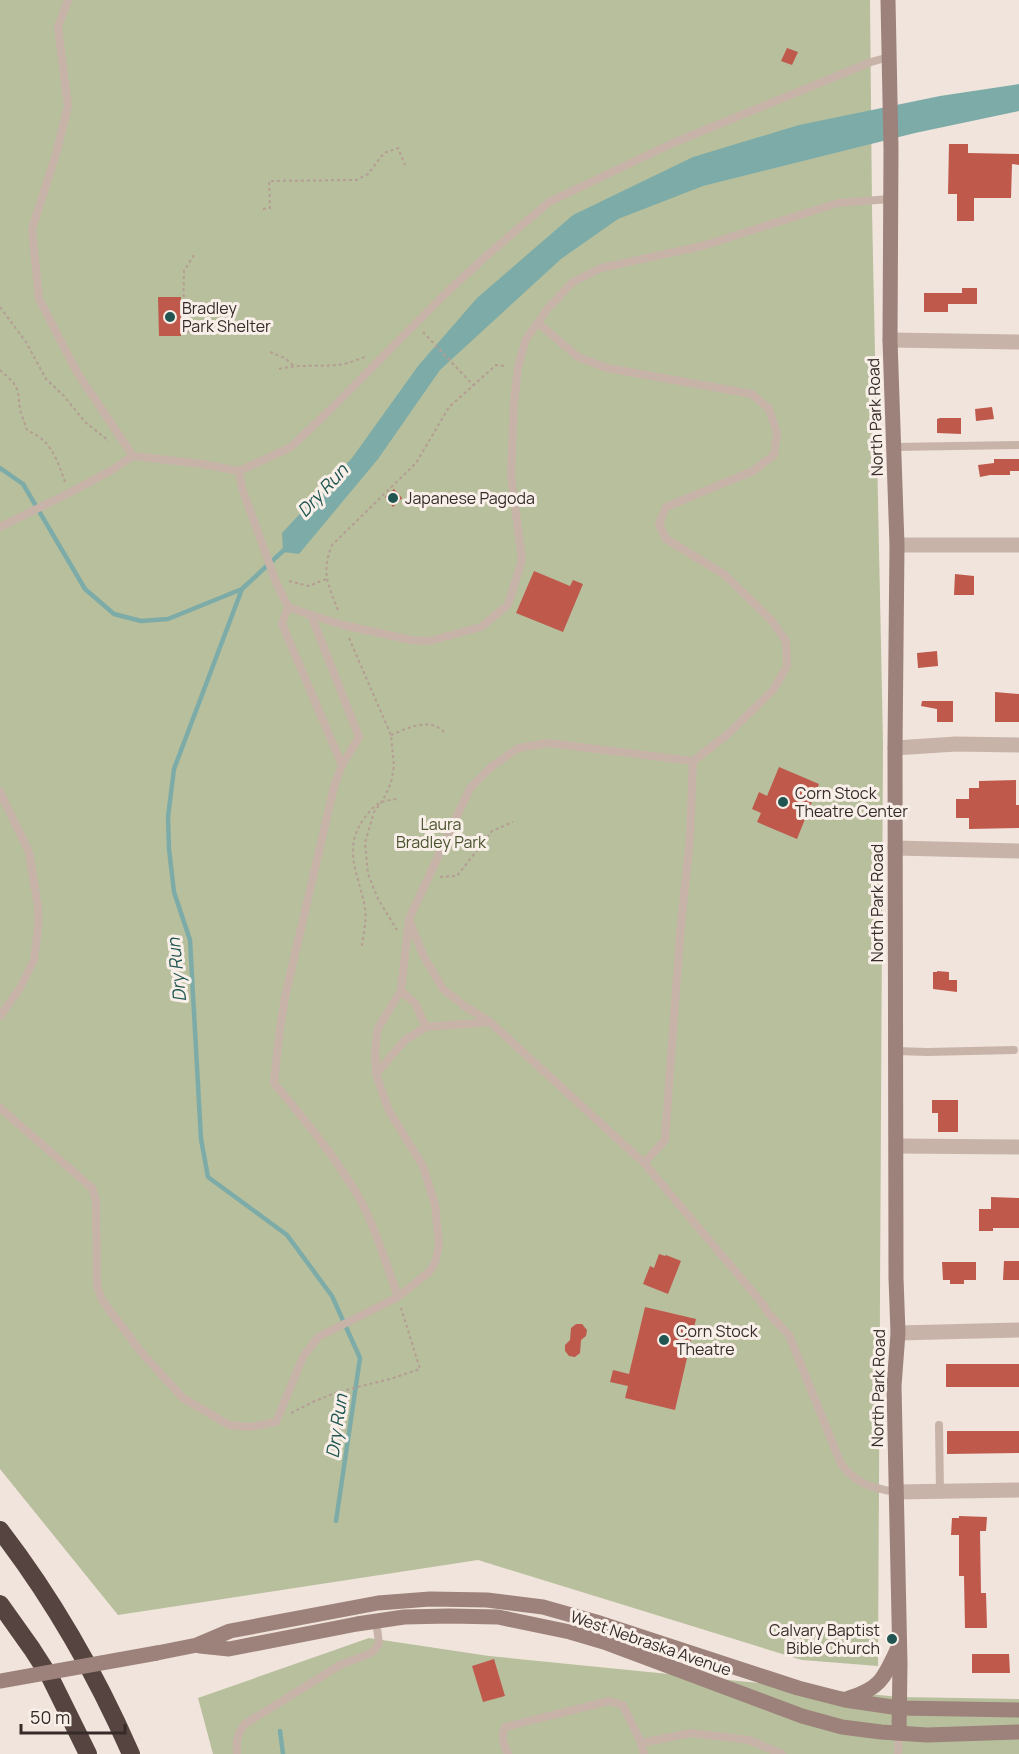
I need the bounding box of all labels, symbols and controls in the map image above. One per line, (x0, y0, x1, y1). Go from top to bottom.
place label: Bradley Park Shelter (182, 297, 271, 337)
marker: Bradley Park Shelter (163, 310, 177, 324)
street label: North Park Road (862, 357, 888, 477)
water label: Dry Run (291, 457, 354, 522)
place label: Japanese Pagoda (405, 487, 535, 509)
marker: Japanese Pagoda (386, 491, 400, 505)
place label: Corn Stock Theatre Center (795, 782, 908, 822)
marker: Corn Stock Theatre Center (776, 795, 790, 809)
park label: Laura Bradley Park (396, 813, 487, 853)
street label: North Park Road (866, 844, 888, 962)
water label: Dry Run (161, 935, 191, 1003)
place label: Corn Stock Theatre (676, 1320, 759, 1360)
street label: North Park Road (866, 1329, 890, 1447)
marker: Corn Stock Theatre (657, 1333, 671, 1347)
water label: Dry Run (320, 1391, 353, 1460)
street label: West Nebraska Avenue (568, 1605, 734, 1681)
place label: Calvary Baptist Bible Church (769, 1619, 880, 1659)
marker: Calvary Baptist Bible Church (885, 1632, 899, 1646)
scale bar (21, 1697, 124, 1735)
text: 50 m (30, 1705, 70, 1729)

